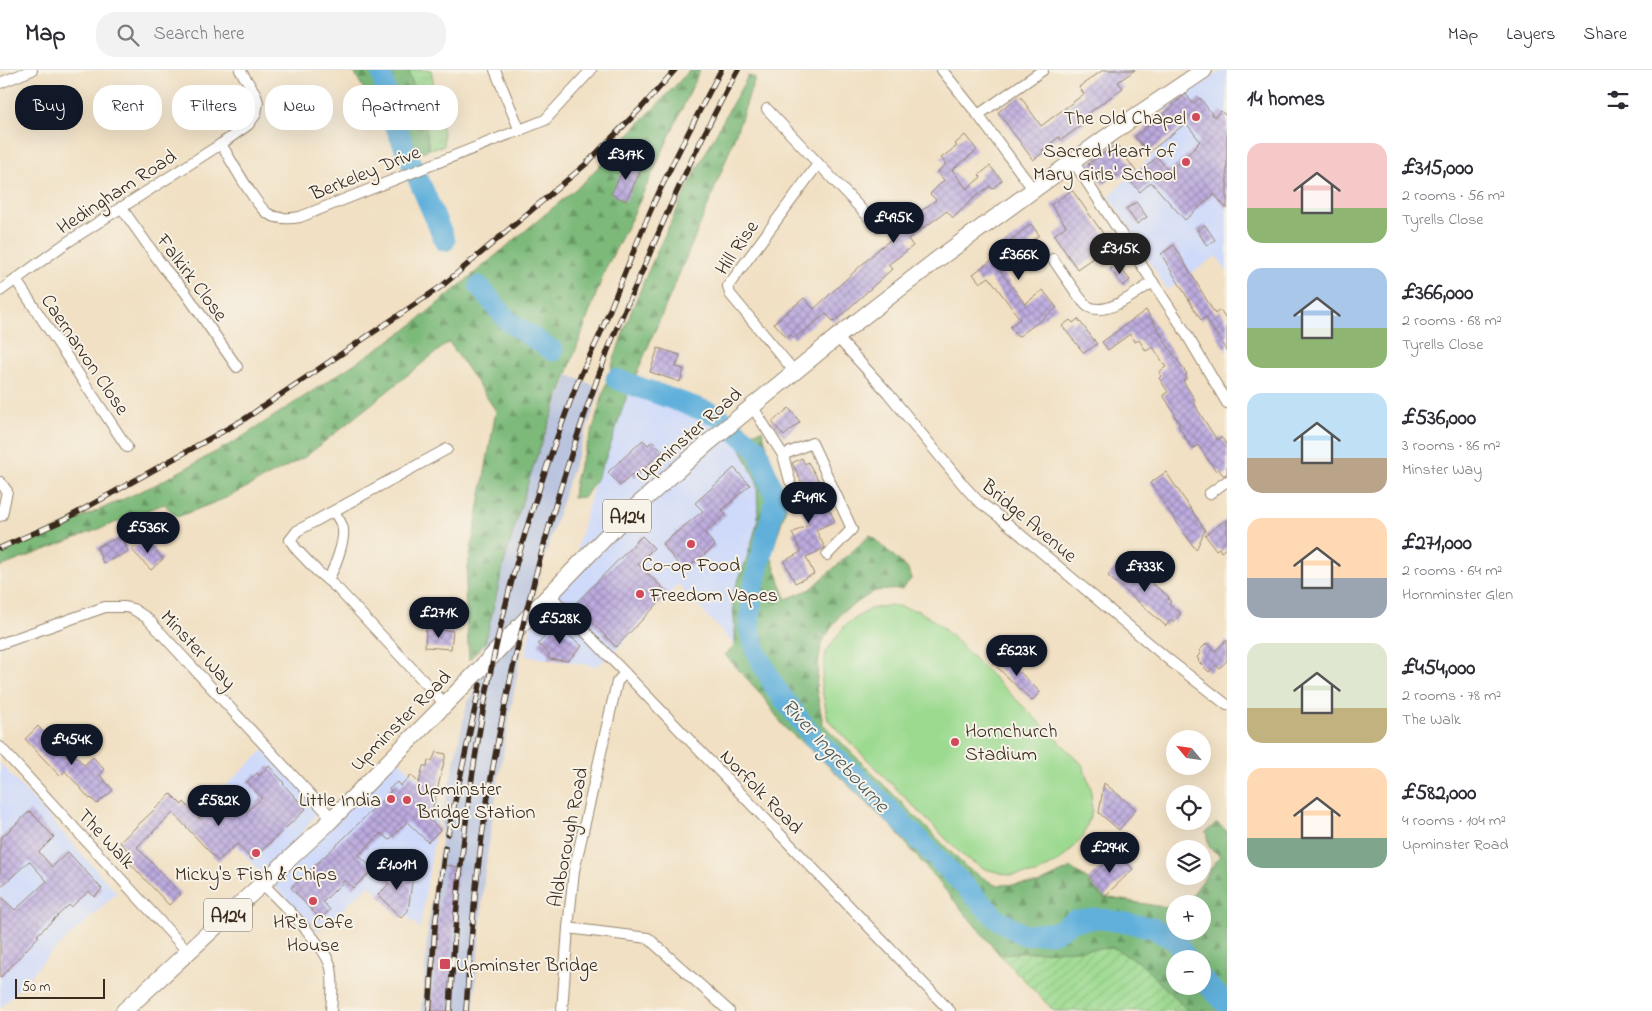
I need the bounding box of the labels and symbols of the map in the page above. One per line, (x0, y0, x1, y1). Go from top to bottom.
place label: The Old Chapel (1064, 105, 1186, 134)
marker: The Old Chapel (1190, 111, 1202, 123)
pin: £317K (591, 138, 661, 181)
place label: Sacred Heart of Mary Girls' School (1033, 138, 1177, 190)
street label: Berkeley Drive (306, 139, 425, 210)
street label: Hedingham Road (52, 143, 184, 244)
marker: Sacred Heart of Mary Girls' School (1180, 156, 1192, 168)
pin: £495K (859, 202, 929, 244)
street label: Hill Rise (709, 215, 767, 282)
street label: Falkirk Close (148, 228, 234, 329)
pin: £315K (1085, 232, 1155, 275)
pin: £366K (984, 238, 1054, 281)
street label: Caernarvon Close (33, 289, 135, 422)
street label: Upminster Road (630, 381, 749, 490)
street label: Bridge Avenue (973, 472, 1083, 571)
pin: £419K (774, 482, 844, 524)
road number: A124 (603, 500, 651, 532)
pin: £536K (113, 512, 183, 554)
marker: Co-op Food (685, 538, 697, 550)
pin: £733K (1110, 550, 1180, 593)
place label: Co-op Food (642, 552, 740, 581)
place label: Freedom Vapes (649, 582, 778, 611)
marker: Freedom Vapes (634, 588, 646, 600)
pin: £271K (404, 596, 474, 639)
pin: £528K (525, 602, 595, 645)
street label: Minster Way (152, 604, 242, 697)
pin: £623K (982, 634, 1052, 677)
street label: Upminster Road (344, 664, 459, 779)
water label: River Ingrebourne (773, 693, 896, 822)
place label: Hornchurch Stadium (965, 718, 1057, 770)
pin: £454K (37, 724, 107, 766)
north arrow (1166, 730, 1211, 775)
marker: Hornchurch Stadium (949, 736, 961, 748)
street label: Norfolk Road (712, 744, 808, 842)
street label: Aldborough Road (542, 765, 598, 910)
place label: Upminster Bridge Station (416, 776, 536, 829)
pin: £582K (184, 784, 254, 827)
place label: Little India (299, 787, 381, 816)
marker: Little India (385, 793, 397, 805)
marker: Upminster Bridge Station (401, 794, 413, 806)
street label: The Walk (70, 803, 141, 877)
pin: £294K (1075, 832, 1145, 874)
marker: Micky's Fish & Chips (250, 847, 262, 859)
pin: £1.01M (356, 848, 438, 891)
place label: Micky's Fish & Chips (175, 861, 337, 890)
marker: HR's Cafe House (307, 895, 319, 907)
road number: A124 (204, 898, 252, 932)
place label: HR's Cafe House (273, 909, 353, 961)
place label: Upminster Bridge (456, 952, 598, 982)
marker: Upminster Bridge (438, 957, 452, 971)
scale bar (15, 976, 105, 999)

